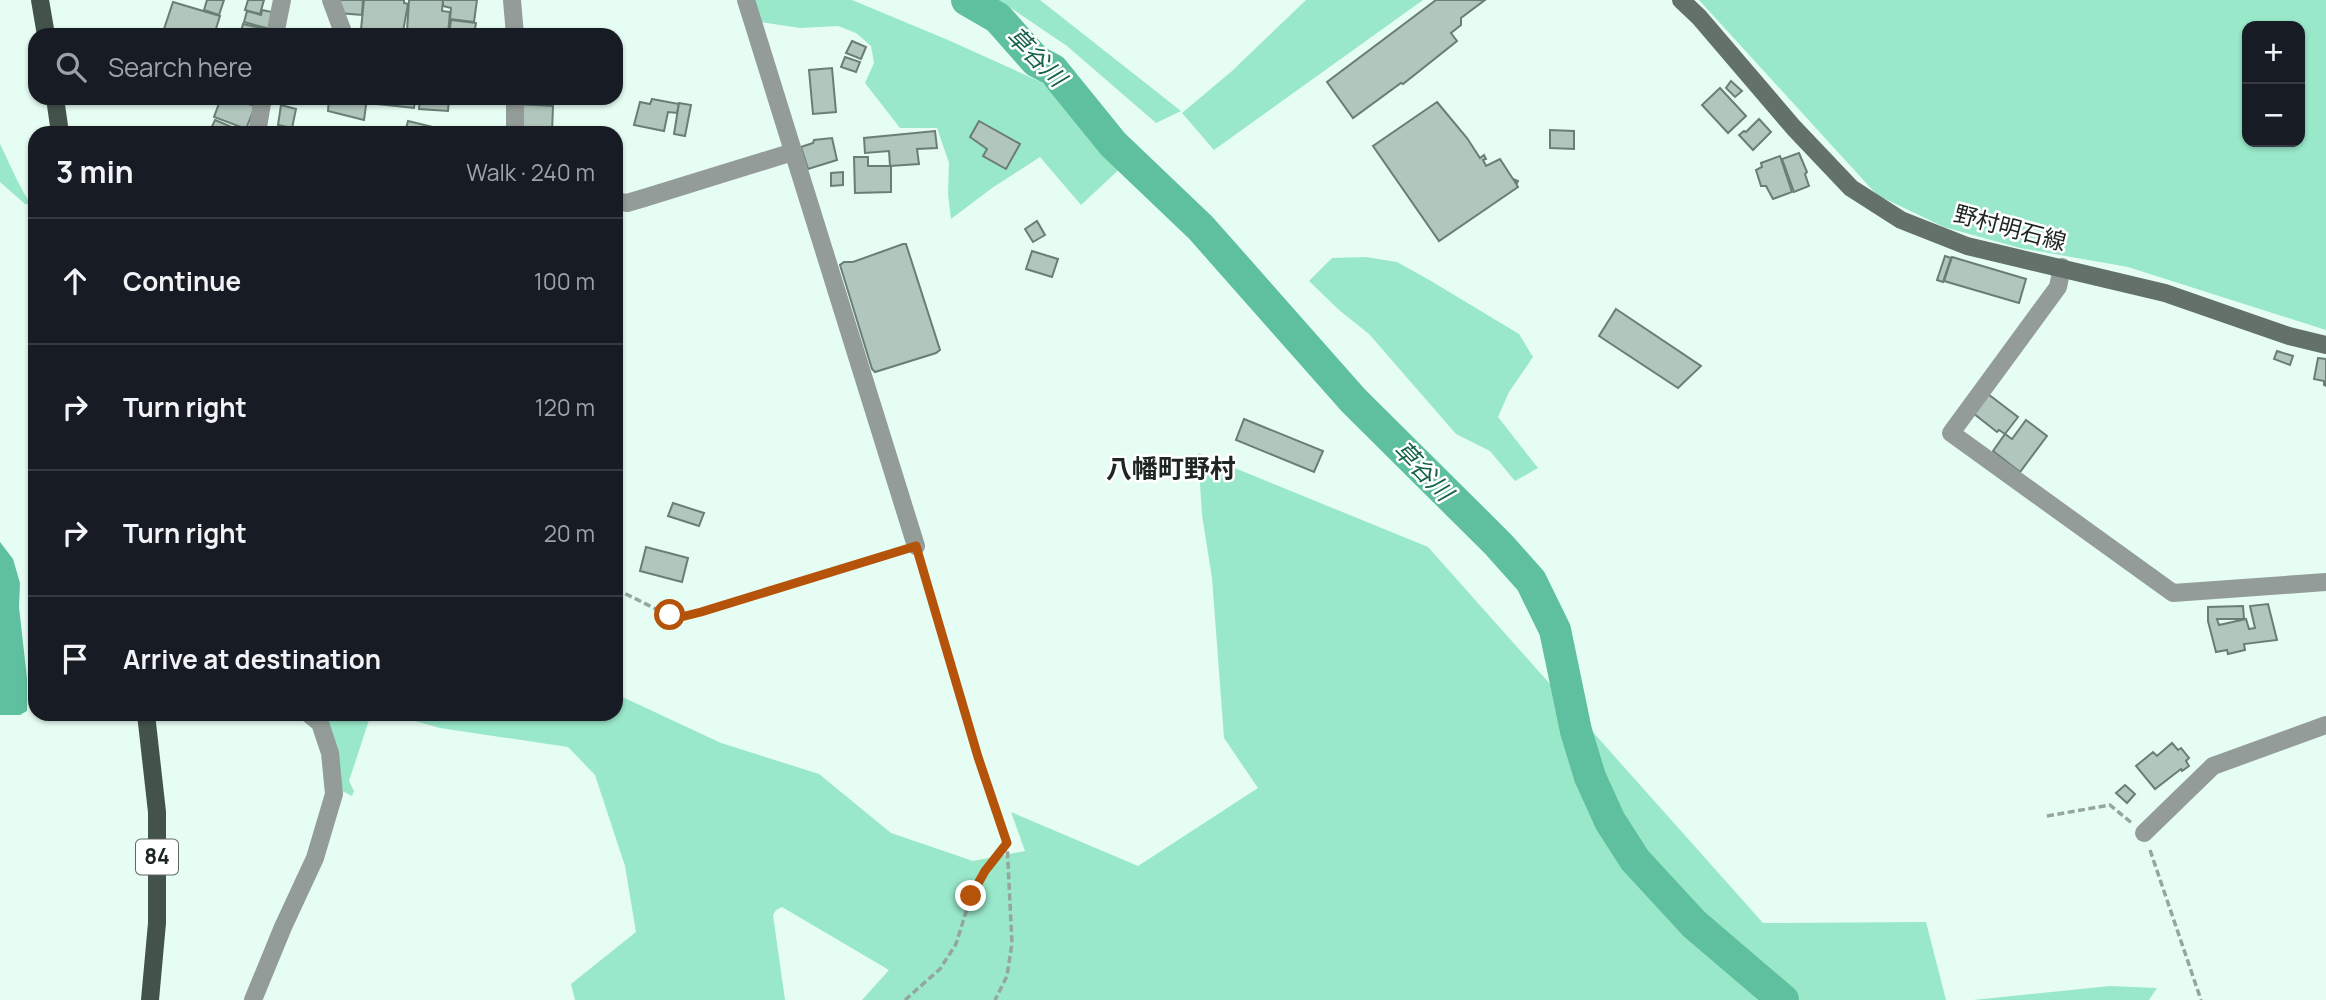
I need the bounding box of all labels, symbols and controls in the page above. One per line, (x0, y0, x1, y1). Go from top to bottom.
water label: 草谷川 (1000, 19, 1076, 95)
map controls (2242, 21, 2305, 147)
button: + (2242, 21, 2305, 84)
search box (28, 28, 623, 105)
icon: search (52, 48, 90, 86)
text: Search here (108, 49, 253, 85)
button: − (2242, 84, 2305, 147)
text: 3 min (56, 151, 134, 192)
text: Walk · 240 m (466, 156, 595, 188)
street label: 野村明石線 (1951, 197, 2070, 257)
icon: ahead (56, 262, 94, 300)
text: Continue (123, 263, 241, 299)
text: 100 m (534, 265, 595, 297)
icon: right (56, 388, 94, 426)
text: Turn right (123, 389, 247, 425)
text: 120 m (535, 391, 595, 423)
water label: 草谷川 (1387, 433, 1463, 509)
district label: 八幡町野村 (1106, 450, 1236, 486)
icon: right (56, 514, 94, 552)
text: Turn right (123, 515, 247, 551)
text: 20 m (544, 517, 595, 549)
route start (654, 599, 685, 630)
icon: arrive (56, 640, 94, 678)
text: Arrive at destination (123, 641, 381, 677)
road number: 84 (136, 840, 178, 874)
route end (955, 880, 986, 911)

